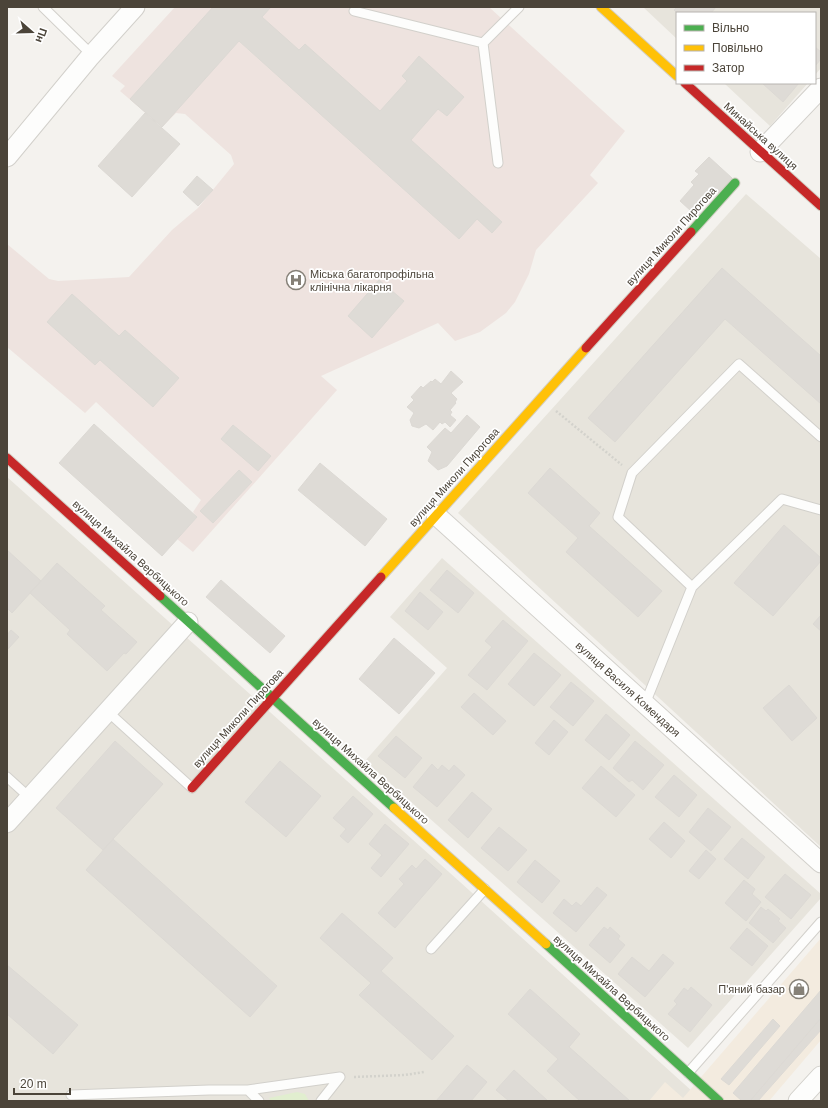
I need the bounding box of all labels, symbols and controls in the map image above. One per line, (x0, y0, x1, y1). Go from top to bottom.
north arrow (12, 12, 52, 52)
legend (676, 12, 816, 84)
text: Вільно (712, 21, 750, 35)
text: Пн (33, 27, 50, 44)
text: Повільно (712, 41, 763, 55)
text: Затор (712, 61, 745, 75)
street label: Минайська вулиця (722, 100, 800, 172)
street label: вулиця Миколи Пирогова (624, 184, 719, 288)
place label: Міська багатопрофільна клінічна лікарня (310, 268, 435, 293)
hospital icon: Міська багатопрофільна клінічна лікарня (285, 269, 307, 291)
street label: вулиця Миколи Пирогова (407, 425, 502, 529)
street label: вулиця Михайла Вербицького (70, 498, 192, 608)
street label: вулиця Василя Комендаря (573, 639, 683, 739)
street label: вулиця Миколи Пирогова (191, 666, 286, 770)
street label: вулиця Михайла Вербицького (310, 716, 432, 826)
street label: вулиця Михайла Вербицького (551, 933, 673, 1043)
shop icon: П'яний базар (788, 978, 810, 1000)
place label: П'яний базар (718, 983, 785, 995)
scale bar (14, 1070, 70, 1096)
text: 20 m (20, 1077, 47, 1091)

